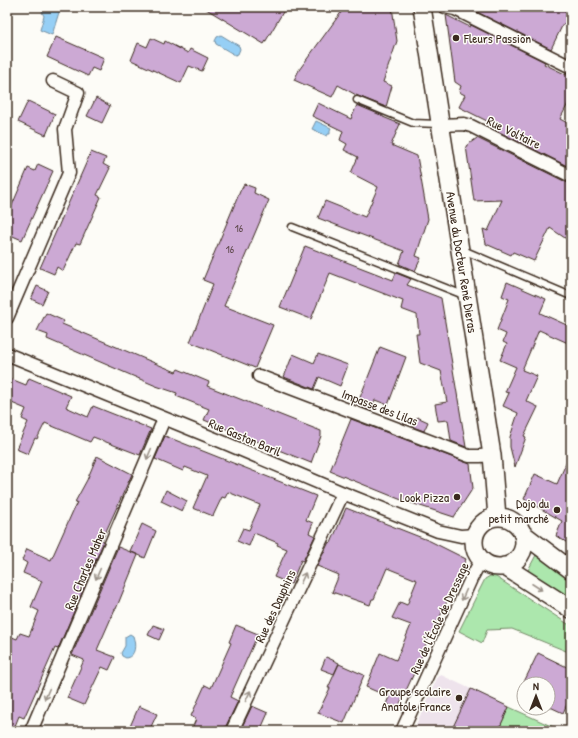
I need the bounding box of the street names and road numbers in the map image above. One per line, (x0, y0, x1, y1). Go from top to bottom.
street label: Rue Voltaire (484, 111, 544, 153)
street label: Avenue du Docteur René Dieras (442, 190, 482, 334)
street label: Impasse des Lilas (339, 384, 421, 430)
street label: Rue Gaston Baril (206, 414, 285, 461)
street label: Rue Charles Maher (60, 525, 110, 613)
street label: Rue de l'École de Dressage (405, 559, 473, 677)
street label: Rue des Dauphins (250, 566, 300, 646)

